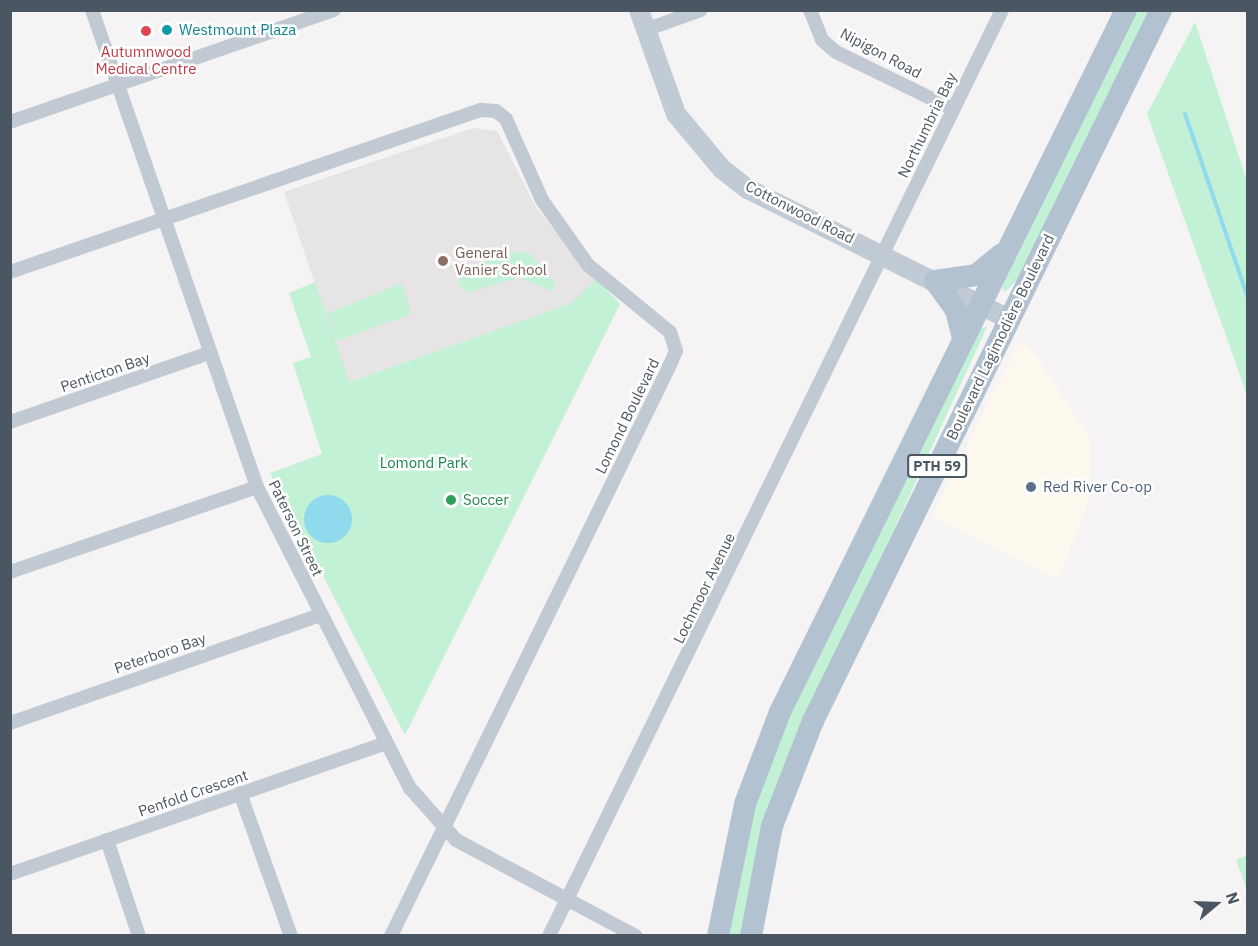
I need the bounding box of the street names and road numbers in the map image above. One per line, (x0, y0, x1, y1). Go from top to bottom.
street label: Nipigon Road (837, 24, 925, 82)
street label: Northumbria Bay (894, 70, 960, 180)
street label: Cottonwood Road (743, 177, 857, 247)
street label: Boulevard Lagimodière Boulevard (942, 231, 1058, 443)
street label: Penticton Bay (58, 348, 152, 396)
street label: Lomond Boulevard (591, 355, 663, 477)
road number: PTH 59 (907, 455, 967, 477)
street label: Paterson Street (265, 477, 327, 579)
street label: Lochmoor Avenue (669, 530, 739, 646)
street label: Peterboro Bay (112, 629, 208, 677)
street label: Penfold Crescent (136, 766, 250, 820)

